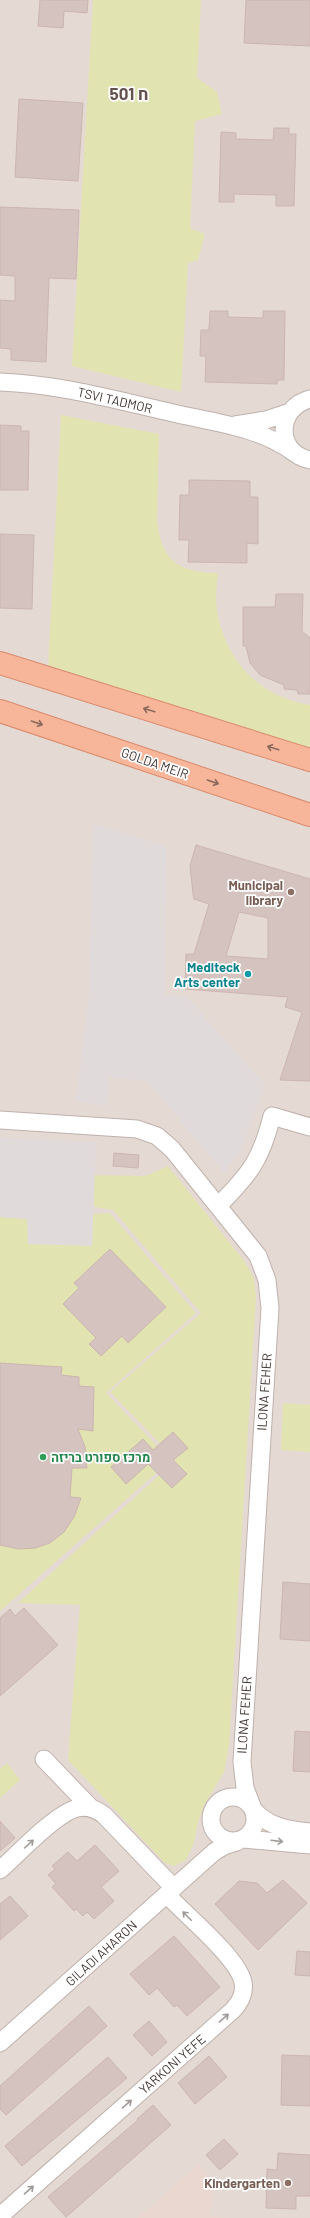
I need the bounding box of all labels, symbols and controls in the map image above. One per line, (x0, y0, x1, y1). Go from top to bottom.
district label: ח 501 (110, 83, 149, 103)
street label: TSVI TADMOR (76, 384, 154, 416)
one-way arrow (142, 706, 155, 713)
one-way arrow (30, 720, 43, 727)
street label: GOLDA MEIR (119, 744, 191, 782)
one-way arrow (267, 744, 279, 752)
one-way arrow (207, 779, 219, 787)
place label: Municipal library (228, 877, 283, 908)
marker: Municipal library (286, 887, 296, 897)
place label: Mediteck Arts center (174, 959, 240, 990)
marker: Mediteck Arts center (243, 969, 253, 979)
street label: ILONA FEHER (253, 1353, 275, 1431)
place label: מרכז ספורט בריזה (51, 1449, 150, 1465)
marker: מרכז ספורט בריזה (38, 1452, 48, 1462)
street label: ILONA FEHER (233, 1676, 255, 1754)
one-way arrow (270, 1837, 283, 1845)
one-way arrow (24, 1839, 34, 1849)
one-way arrow (183, 1911, 192, 1921)
street label: GILADI AHARON (62, 1917, 140, 1989)
one-way arrow (219, 2014, 229, 2023)
street label: YARKONI YEFE (135, 2031, 209, 2097)
one-way arrow (122, 2099, 132, 2108)
place label: Kindergarten (204, 2175, 280, 2191)
marker: Kindergarten (283, 2178, 293, 2188)
one-way arrow (24, 2185, 35, 2194)

